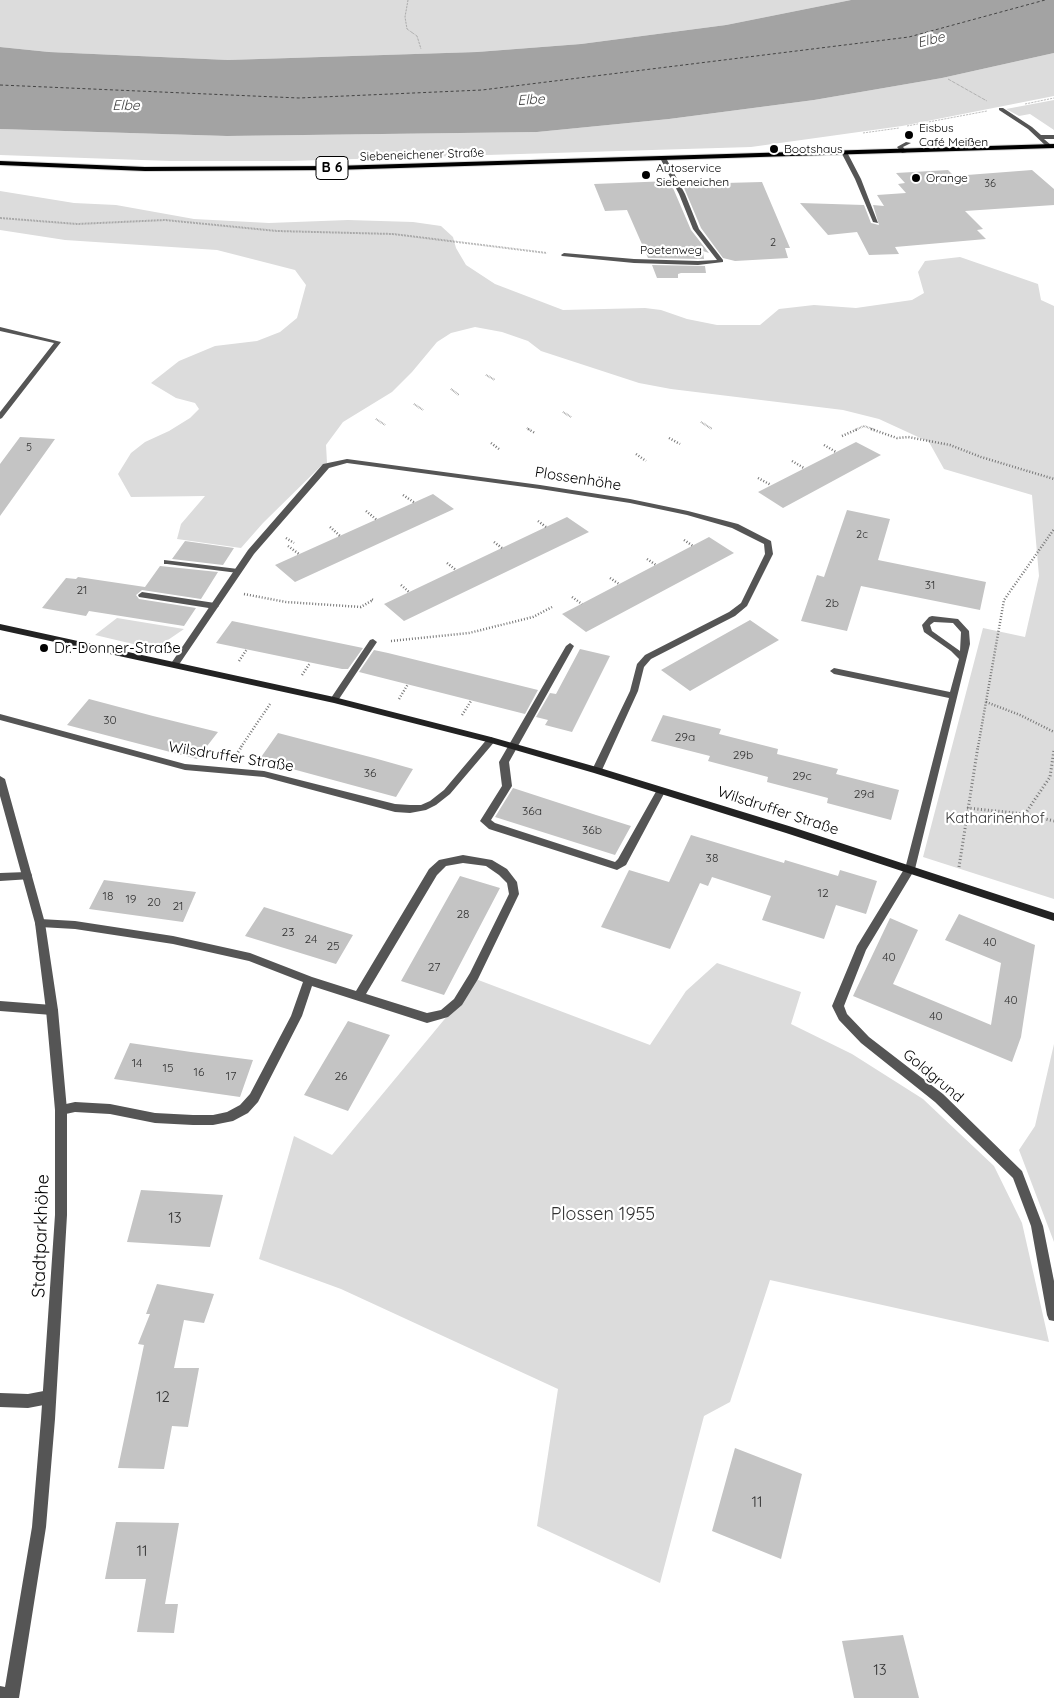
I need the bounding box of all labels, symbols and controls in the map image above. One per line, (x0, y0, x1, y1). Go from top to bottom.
water label: Elbe (916, 29, 946, 51)
water label: Elbe (517, 91, 545, 109)
water label: Elbe (112, 98, 140, 114)
place label: Eisbus Café Meißen (919, 121, 988, 149)
marker: Eisbus Café Meißen (903, 129, 915, 141)
place label: Bootshaus (784, 142, 843, 156)
marker: Bootshaus (768, 143, 780, 155)
street label: Siebeneichener Straße (360, 146, 484, 164)
road number: B 6 (316, 156, 348, 180)
place label: Autoservice Siebeneichen (656, 161, 729, 189)
marker: Autoservice Siebeneichen (640, 169, 652, 181)
place label: Orange (926, 171, 968, 185)
marker: Orange (910, 172, 922, 184)
house number: 36 (984, 177, 996, 191)
house number: 2 (770, 236, 776, 250)
street label: Poetenweg (640, 243, 702, 257)
house number: 5 (26, 441, 32, 455)
street label: Plossenhöhe (534, 463, 622, 495)
house number: 2c (856, 528, 868, 542)
house number: 31 (925, 578, 935, 592)
house number: 21 (76, 583, 88, 597)
house number: 2b (825, 596, 839, 610)
place label: Dr.-Donner-Straße (54, 639, 181, 657)
marker: Dr.-Donner-Straße (38, 642, 50, 654)
house number: 30 (103, 713, 117, 727)
house number: 29a (675, 730, 695, 744)
street label: Wilsdruffer Straße (167, 738, 295, 776)
house number: 29b (733, 748, 753, 762)
house number: 36 (364, 766, 376, 780)
house number: 29c (792, 769, 812, 783)
street label: Wilsdruffer Straße (715, 783, 841, 839)
house number: 29d (854, 787, 874, 801)
house number: 36a (522, 804, 542, 818)
park label: Katharinenhof (945, 809, 1045, 827)
house number: 36b (582, 823, 602, 837)
house number: 38 (706, 851, 718, 865)
house number: 12 (817, 886, 829, 900)
house number: 18 (103, 889, 113, 903)
house number: 19 (125, 892, 137, 906)
house number: 20 (147, 895, 161, 909)
house number: 21 (172, 899, 184, 913)
house number: 28 (456, 907, 470, 921)
house number: 23 (282, 925, 294, 939)
house number: 24 (305, 932, 317, 946)
house number: 40 (983, 935, 997, 949)
house number: 25 (326, 939, 340, 953)
house number: 40 (882, 950, 896, 964)
house number: 27 (428, 960, 440, 974)
house number: 40 (1004, 993, 1018, 1007)
house number: 40 (929, 1009, 943, 1023)
street label: Goldgrund (899, 1046, 967, 1106)
house number: 14 (132, 1056, 142, 1070)
house number: 15 (163, 1061, 173, 1075)
house number: 16 (194, 1065, 204, 1079)
house number: 17 (226, 1069, 236, 1083)
house number: 26 (334, 1069, 348, 1083)
street label: Stadtparkhöhe (28, 1174, 54, 1298)
park label: Plossen 1955 (551, 1204, 655, 1226)
house number: 13 (168, 1209, 182, 1227)
house number: 12 (156, 1388, 170, 1406)
house number: 11 (751, 1493, 763, 1511)
house number: 11 (136, 1542, 148, 1560)
house number: 13 (873, 1661, 887, 1679)

